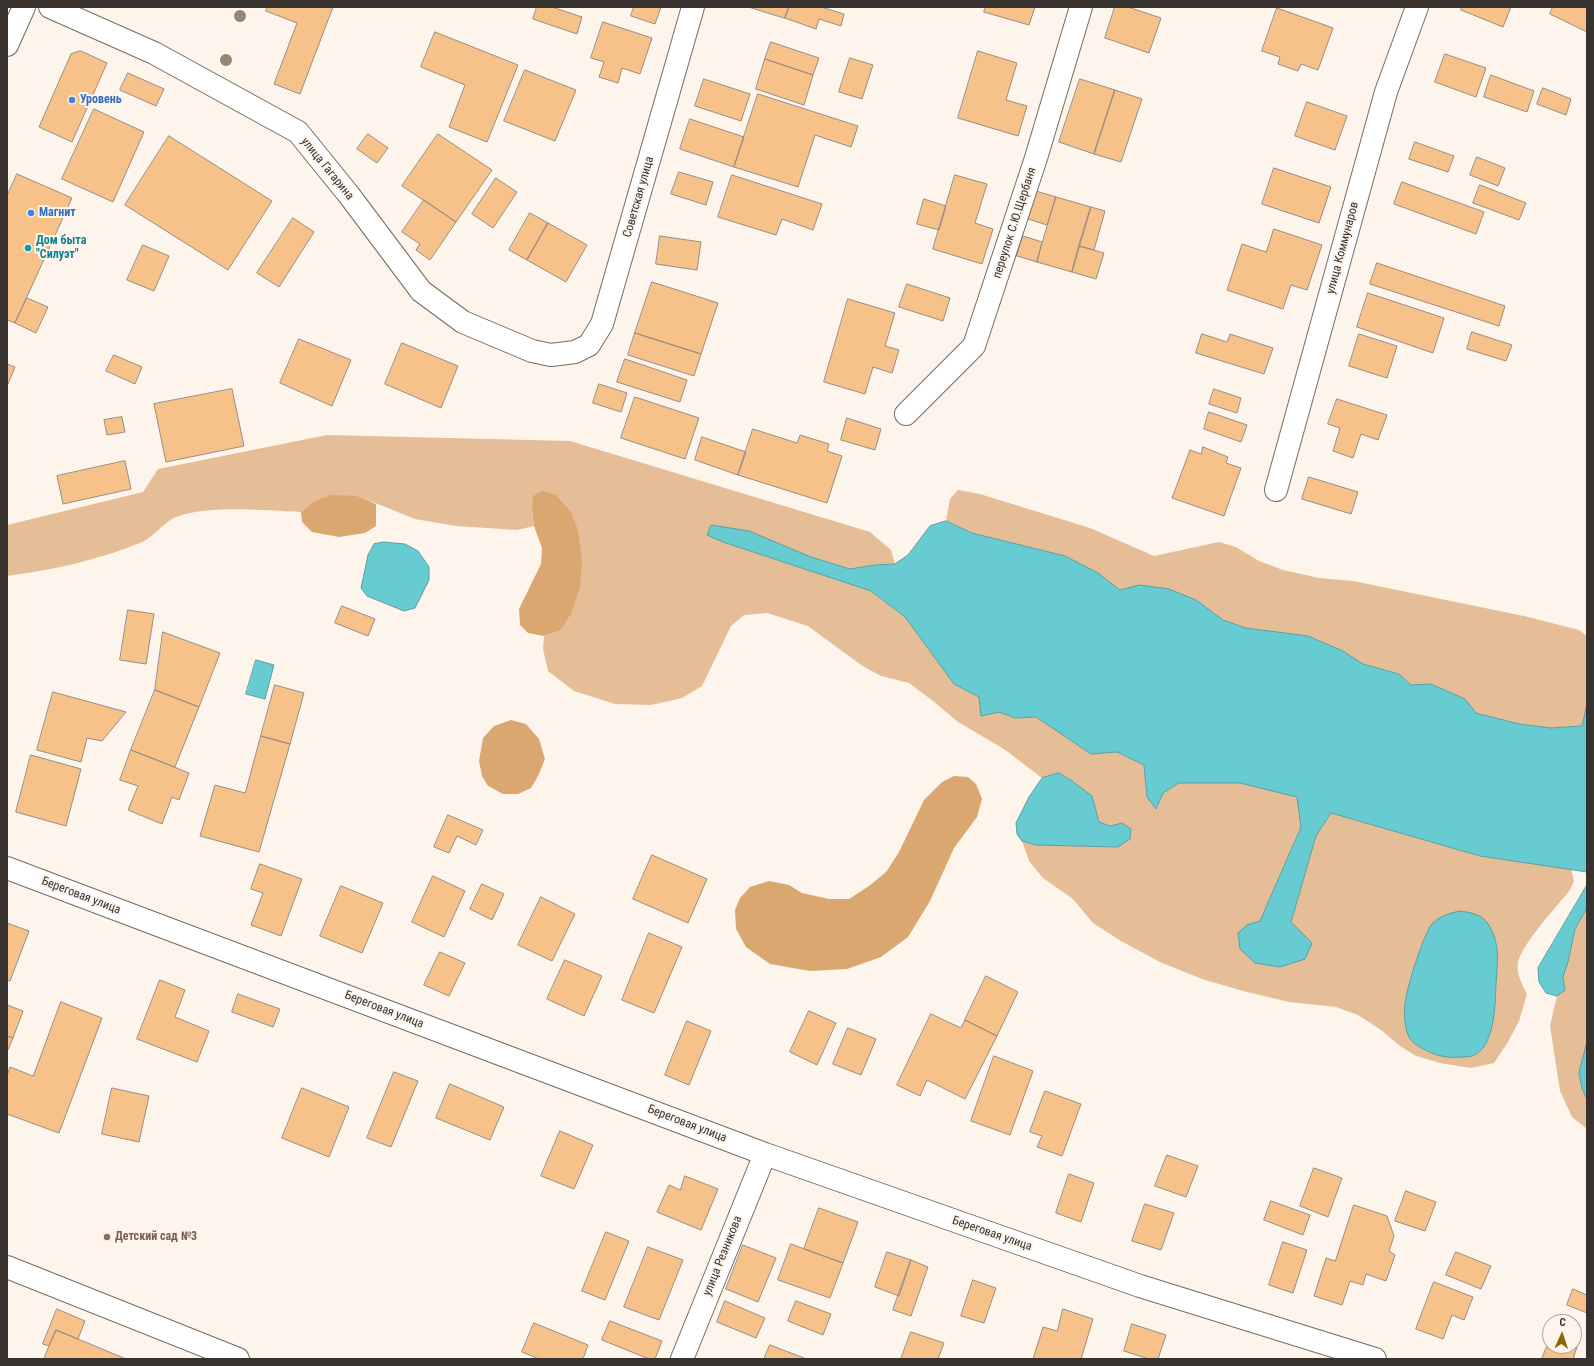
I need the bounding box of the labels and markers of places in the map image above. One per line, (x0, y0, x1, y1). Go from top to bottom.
place label: Уровень (80, 93, 122, 107)
marker: Уровень (67, 95, 77, 105)
place label: Магнит (39, 206, 76, 220)
marker: Магнит (26, 208, 36, 218)
place label: Дом быта "Силуэт" (36, 234, 86, 262)
marker: Дом быта "Силуэт" (23, 243, 33, 253)
place label: Детский сад №3 (115, 1230, 197, 1244)
marker: Детский сад №3 (102, 1232, 112, 1242)

